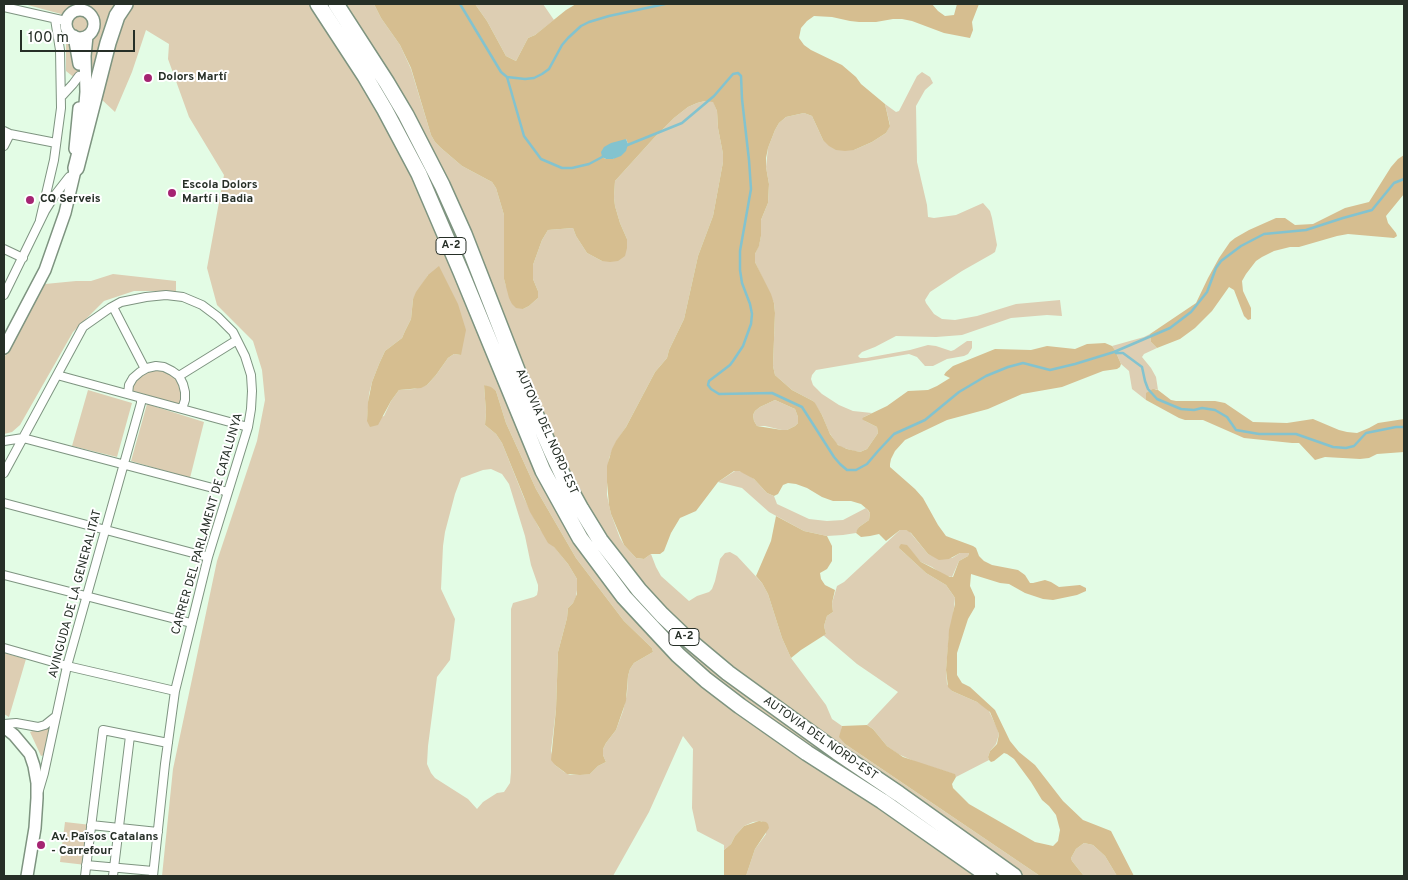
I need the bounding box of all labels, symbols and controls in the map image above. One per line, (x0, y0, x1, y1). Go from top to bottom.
scale bar (22, 20, 138, 52)
text: 100 m (28, 29, 69, 48)
place label: Dolors Martí (158, 71, 227, 85)
marker: Dolors Martí (142, 72, 154, 84)
place label: Escola Dolors Martí i Badia (182, 179, 258, 207)
marker: Escola Dolors Martí i Badia (166, 187, 178, 199)
place label: CQ Serveis (40, 193, 101, 207)
marker: CQ Serveis (24, 194, 36, 206)
road number: A-2 (436, 238, 466, 255)
street label: AUTOVIA DEL NORD-EST (512, 367, 580, 497)
street label: CARRER DEL PARLAMENT DE CATALUNYA (169, 412, 247, 636)
street label: AVINGUDA DE LA GENERALITAT (47, 508, 105, 680)
road number: A-2 (669, 628, 699, 646)
street label: AUTOVIA DEL NORD-EST (760, 694, 880, 784)
place label: Av. Països Catalans - Carrefour (51, 831, 158, 859)
marker: Av. Països Catalans - Carrefour (35, 839, 47, 851)

